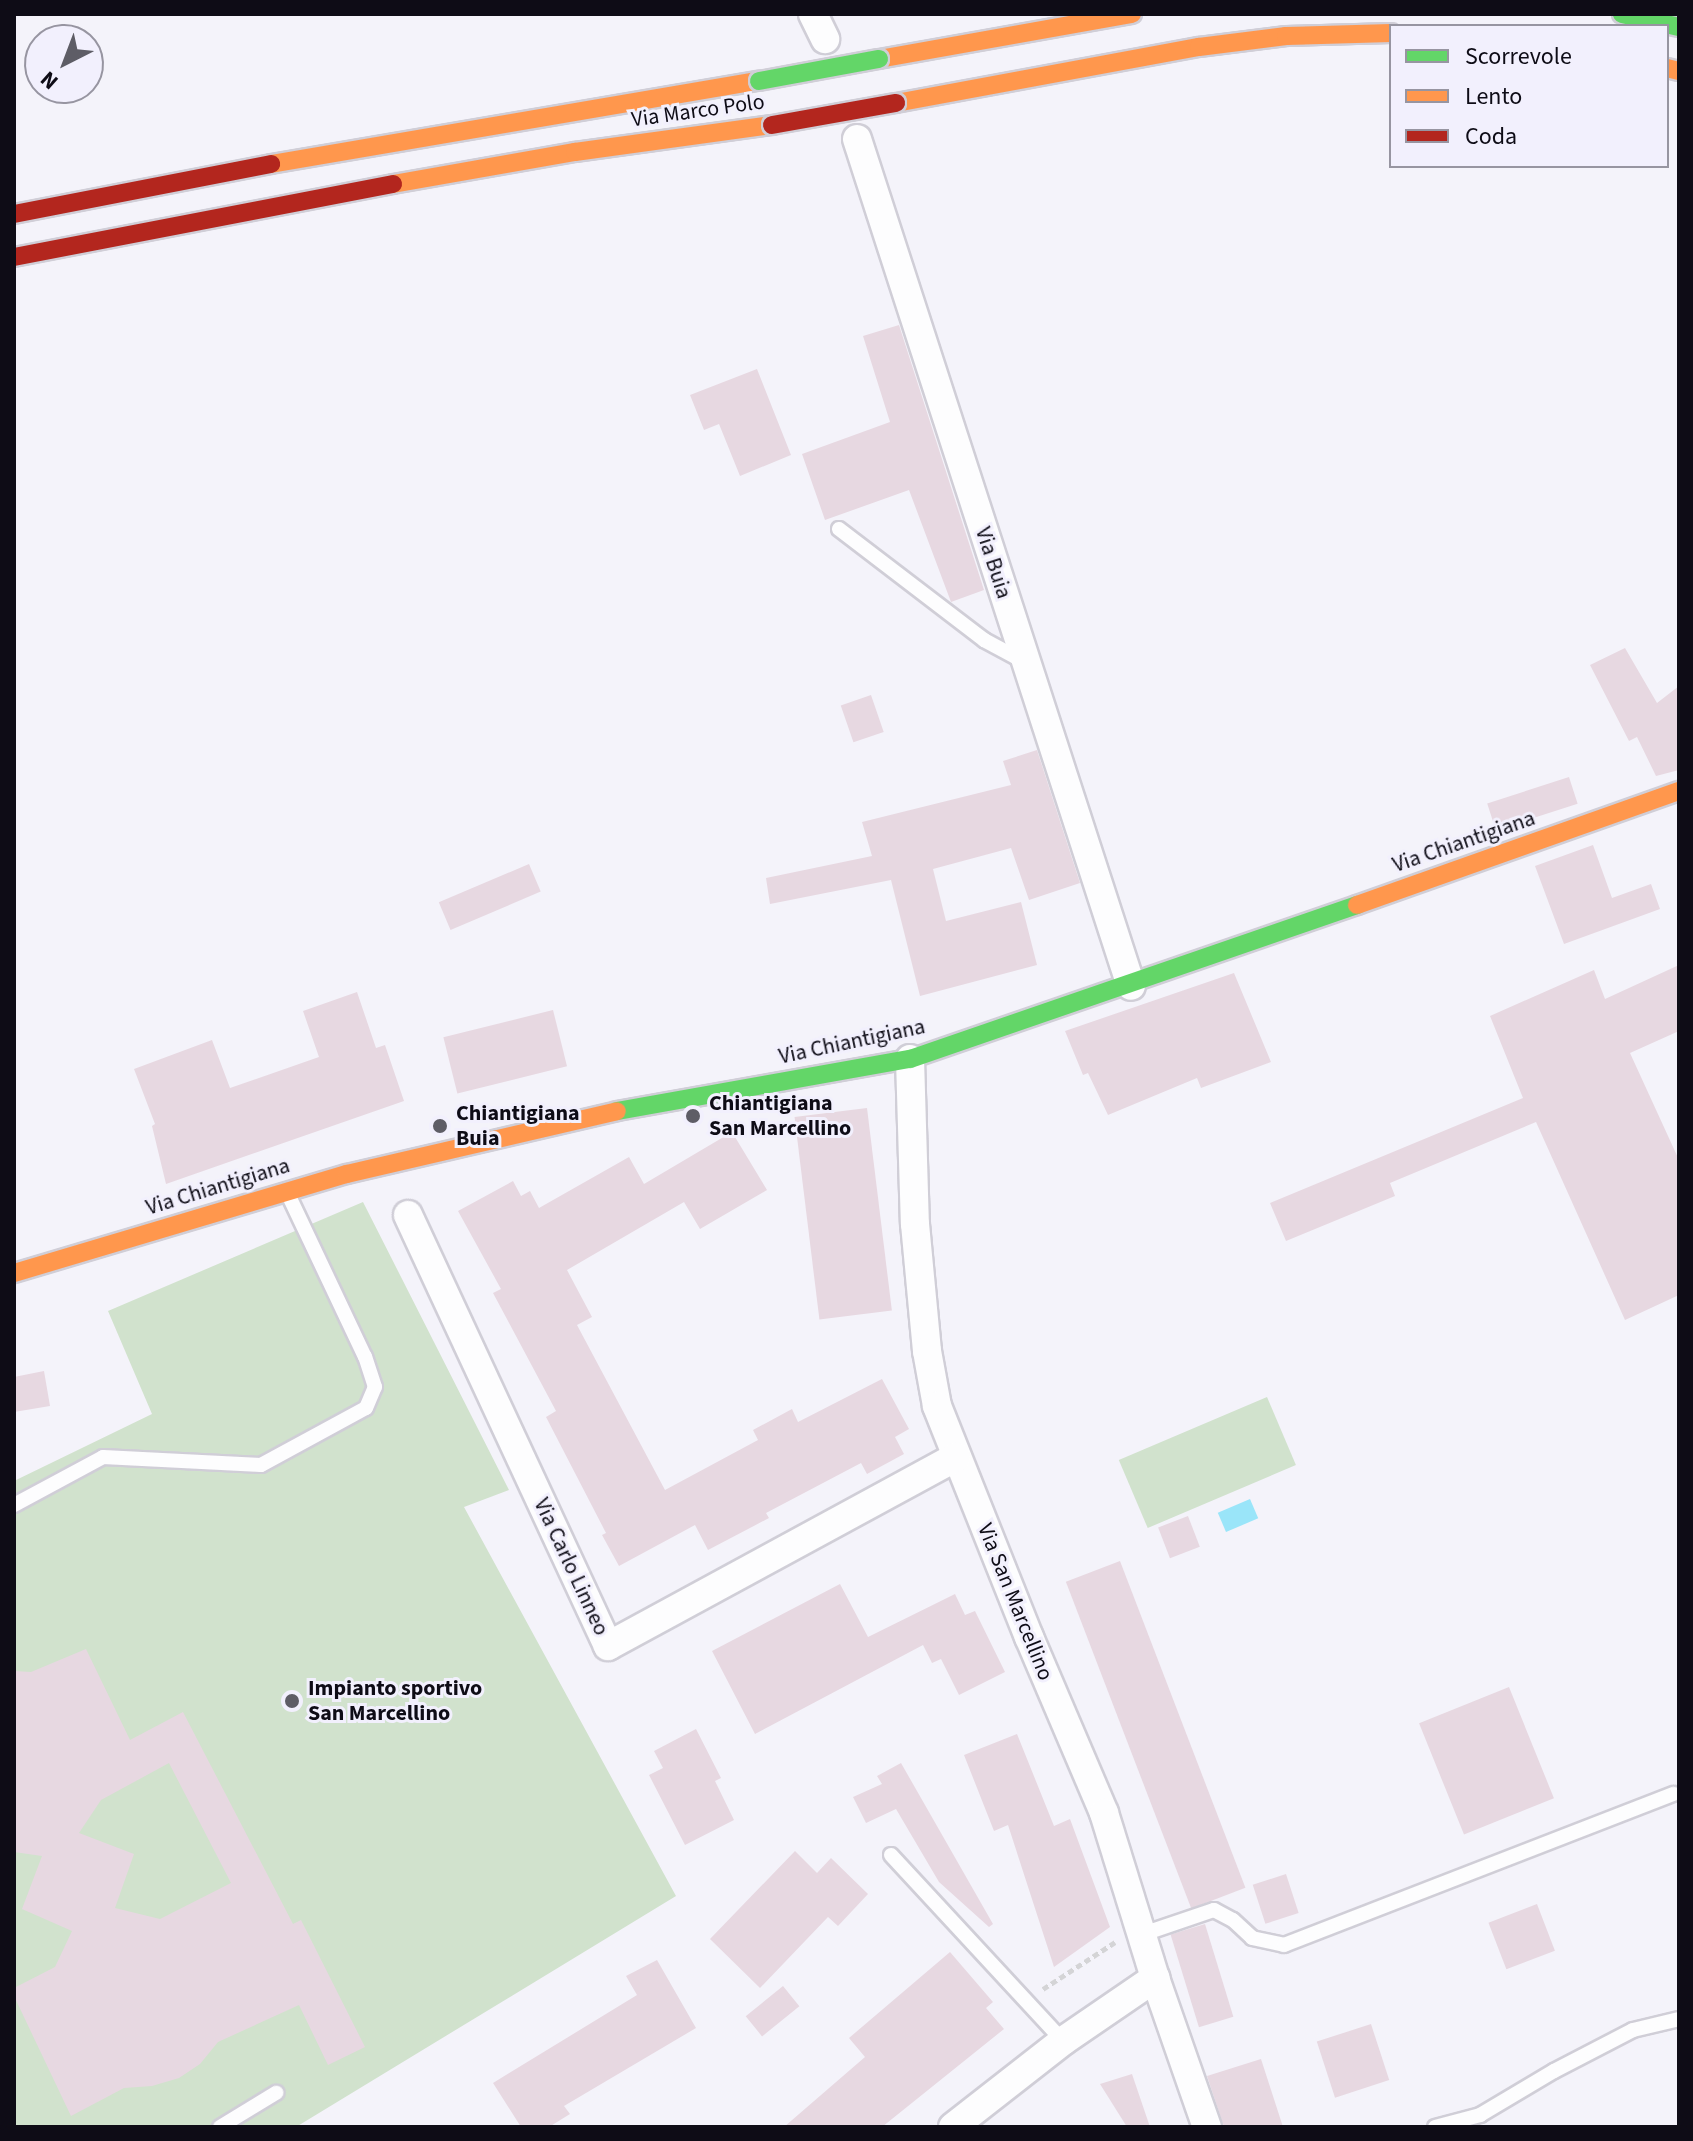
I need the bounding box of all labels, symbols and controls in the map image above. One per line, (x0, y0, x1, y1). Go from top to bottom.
north arrow (24, 24, 104, 104)
legend (1389, 24, 1669, 168)
text: Scorrevole (1465, 39, 1572, 74)
text: N (33, 64, 65, 97)
text: Lento (1465, 79, 1522, 114)
street label: Via Marco Polo (630, 89, 766, 133)
text: Coda (1465, 119, 1517, 154)
street label: Via Buia (969, 524, 1017, 602)
street label: Via Chiantigiana (1389, 805, 1539, 879)
street label: Via Chiantigiana (776, 1014, 928, 1070)
place label: Chiantigiana San Marcellino (709, 1090, 851, 1142)
place label: Chiantigiana Buia (456, 1100, 580, 1152)
marker: Chiantigiana San Marcellino (684, 1107, 702, 1125)
marker: Chiantigiana Buia (431, 1117, 449, 1135)
street label: Via Chiantigiana (143, 1153, 293, 1221)
street label: Via Carlo Linneo (528, 1494, 614, 1640)
street label: Via San Marcellino (971, 1520, 1059, 1684)
place label: Impianto sportivo San Marcellino (308, 1675, 482, 1726)
marker: Impianto sportivo San Marcellino (283, 1692, 301, 1710)

